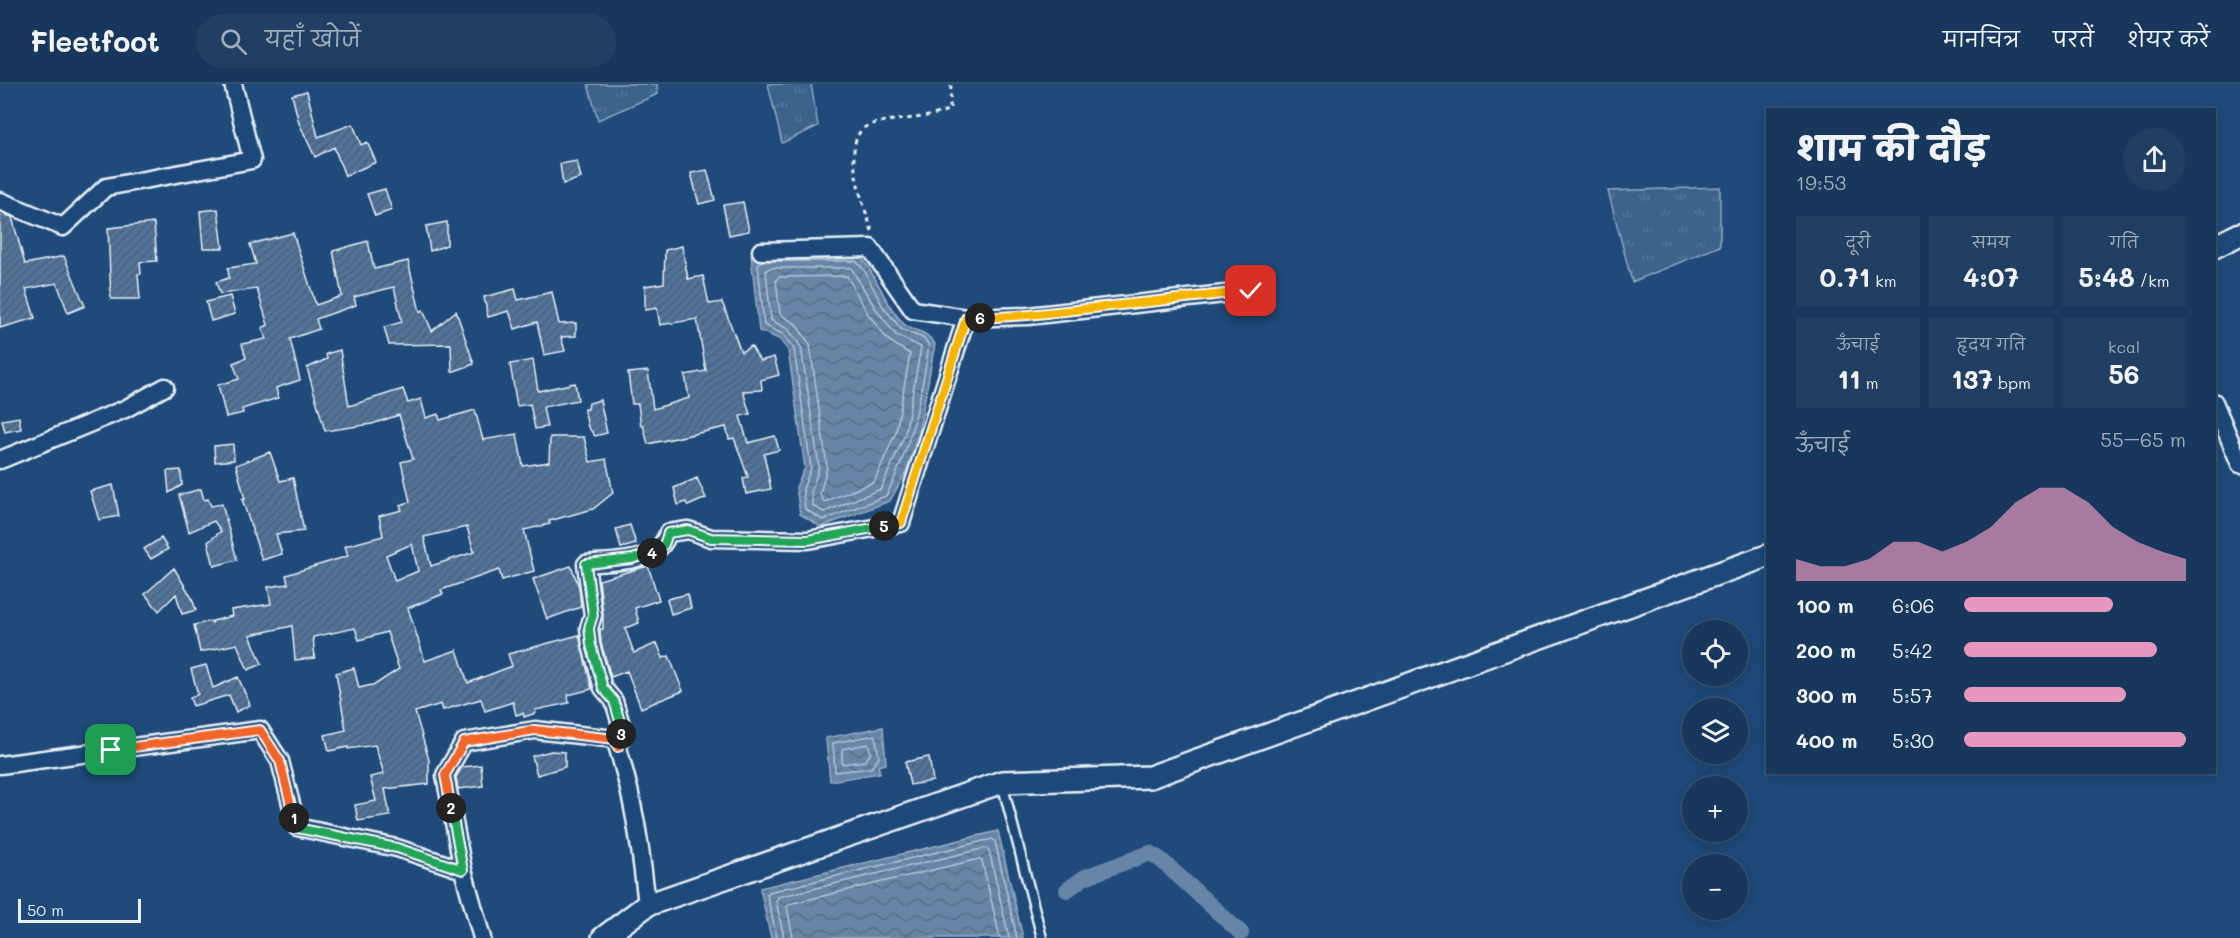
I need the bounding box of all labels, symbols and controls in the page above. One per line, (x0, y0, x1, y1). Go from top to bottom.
search box (196, 14, 616, 68)
text: Fleetfoot (30, 23, 160, 59)
text: यहाँ खोजें (265, 24, 361, 53)
icon: search (217, 25, 250, 58)
text: मानचित्र (1943, 25, 2020, 52)
text: परतें (2053, 25, 2094, 52)
text: शेयर करें (2127, 25, 2210, 52)
text: शाम की दौड़ (1796, 125, 1987, 168)
button: share (2123, 128, 2186, 191)
text: 19:53 (1796, 169, 1846, 195)
text: दूरी (1845, 231, 1871, 252)
text: समय (1972, 231, 2010, 252)
text: गति (2109, 231, 2139, 252)
text: 0.71 (1819, 260, 1870, 294)
text: 4:07 (1963, 260, 2019, 294)
text: 5:48 (2079, 260, 2135, 294)
pin (1225, 265, 1276, 316)
text: km (1870, 270, 1897, 291)
text: /km (2135, 270, 2169, 291)
icon: check (1234, 274, 1267, 307)
pin: 6 (965, 303, 995, 333)
text: 6 (975, 307, 985, 328)
text: ऊँचाई (1837, 333, 1879, 354)
text: हृदय गति (1957, 333, 2025, 354)
text: kcal (2108, 336, 2140, 357)
text: 56 (2109, 357, 2139, 391)
text: 11 (1838, 362, 1861, 396)
text: 137 (1951, 362, 1993, 396)
text: m (1861, 372, 1878, 393)
text: bpm (1993, 372, 2031, 393)
text: 55–65 m (2100, 426, 2186, 452)
text: ऊँचाई (1796, 431, 1850, 457)
pin: 5 (869, 511, 899, 541)
text: 5 (879, 515, 889, 536)
pin: 4 (637, 538, 667, 568)
text: 4 (647, 542, 657, 563)
text: 100 m (1796, 592, 1854, 618)
text: 6:06 (1892, 592, 1935, 618)
map controls (1682, 620, 1748, 920)
button: locate (1682, 620, 1748, 686)
text: 200 m (1796, 637, 1856, 663)
text: 5:42 (1892, 637, 1933, 663)
text: 300 m (1796, 682, 1857, 708)
text: 5:57 (1892, 682, 1933, 708)
button: layers (1682, 698, 1748, 764)
pin: 3 (606, 719, 636, 749)
text: 3 (616, 723, 626, 744)
pin (85, 724, 136, 775)
text: 400 m (1796, 727, 1857, 753)
text: 5:30 (1892, 727, 1934, 753)
icon: arrive (94, 733, 127, 766)
button: + (1682, 776, 1748, 842)
pin: 2 (436, 793, 466, 823)
text: 2 (447, 797, 455, 818)
pin: 1 (279, 803, 309, 833)
text: 1 (290, 807, 298, 828)
button: − (1682, 854, 1748, 920)
scale bar (18, 896, 141, 924)
text: 50 m (27, 899, 64, 920)

